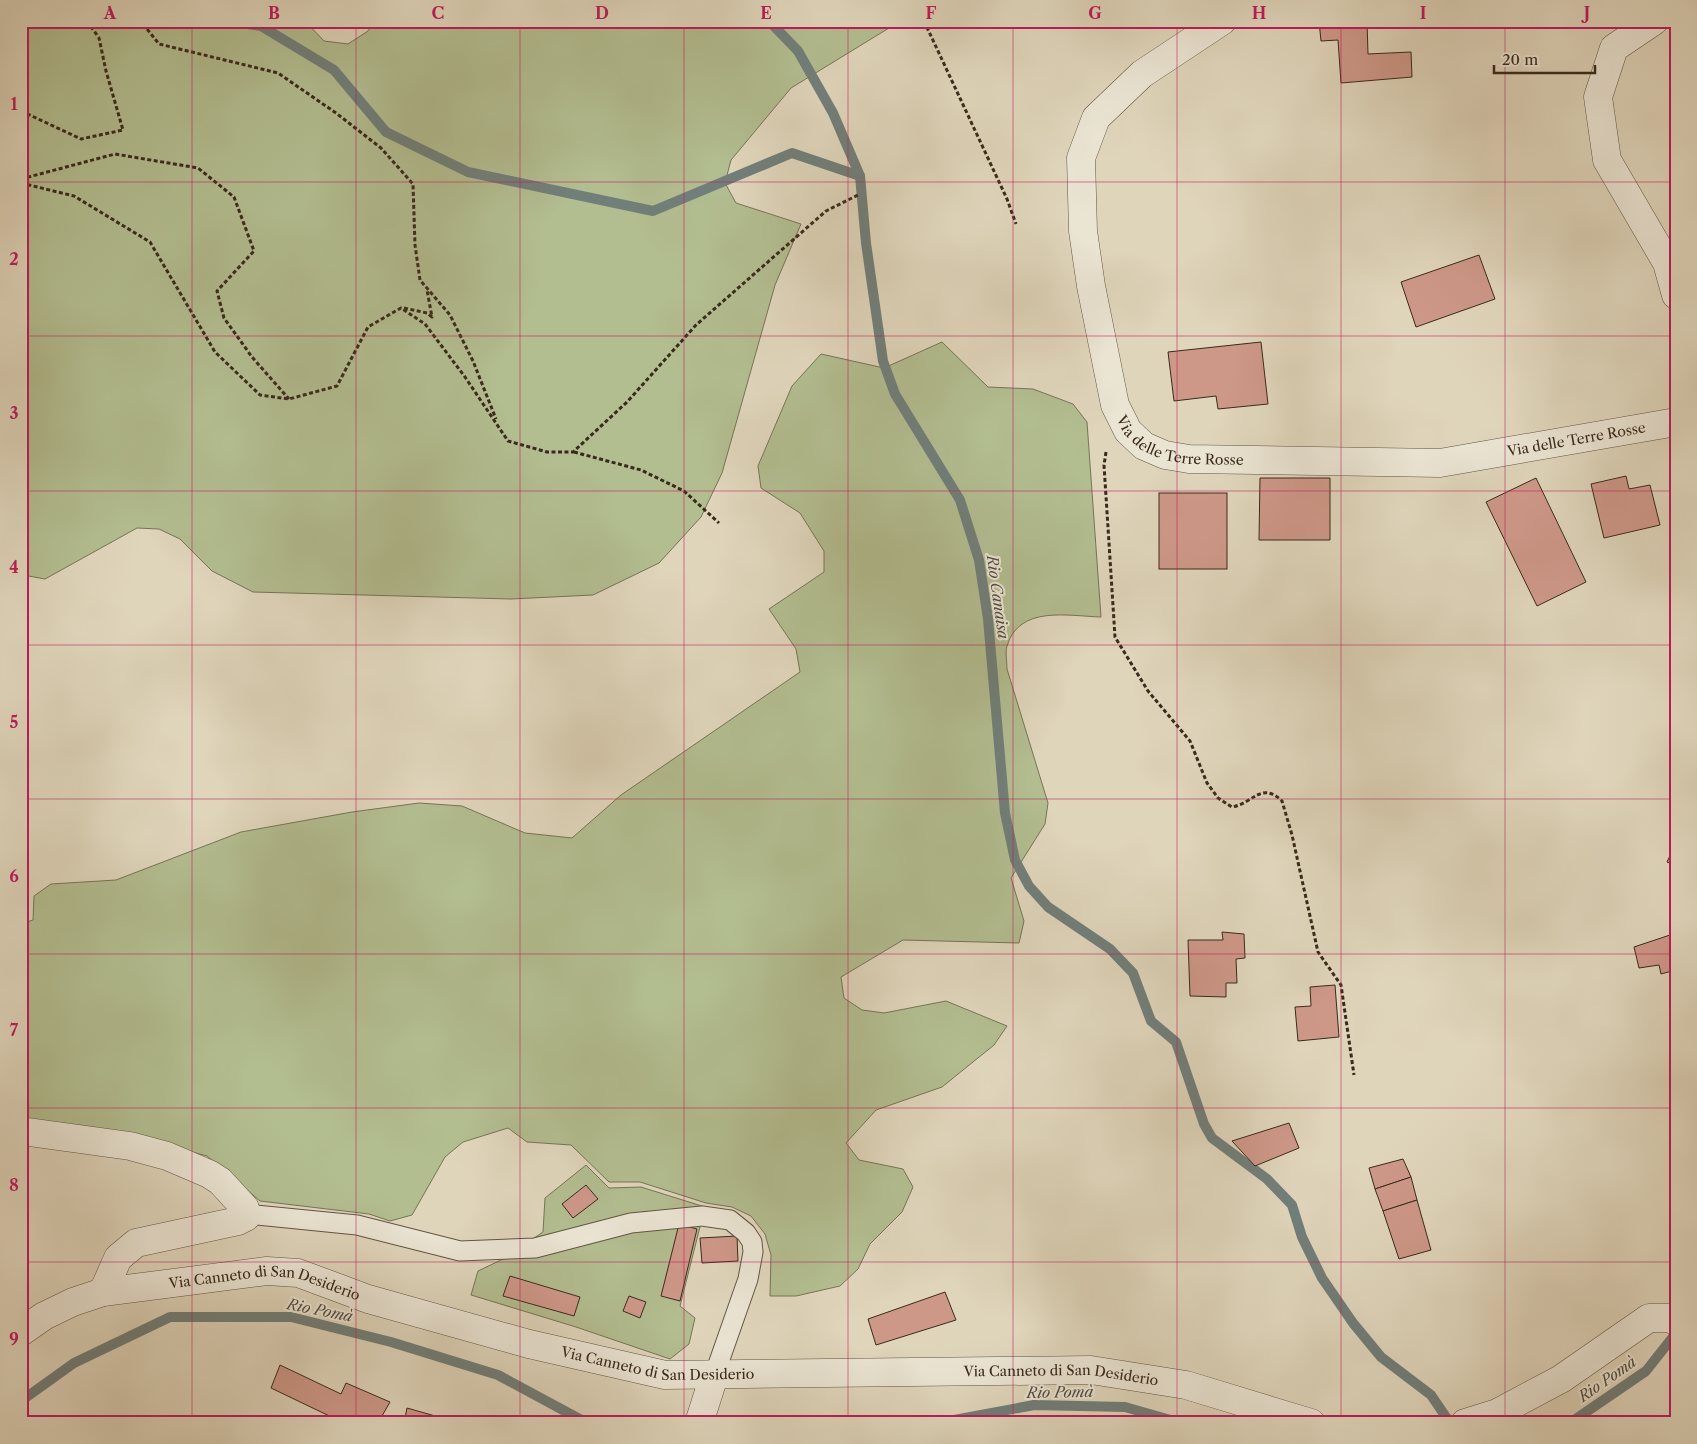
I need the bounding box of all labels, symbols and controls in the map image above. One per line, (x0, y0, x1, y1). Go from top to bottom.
text: A (103, 3, 117, 23)
text: B (268, 3, 280, 23)
text: C (432, 3, 444, 23)
text: D (595, 3, 609, 23)
text: E (760, 3, 772, 23)
text: F (926, 3, 937, 23)
text: G (1088, 3, 1102, 23)
text: H (1252, 3, 1266, 23)
text: I (1420, 3, 1427, 23)
text: J (1581, 3, 1590, 23)
scale bar (1494, 42, 1596, 74)
text: 20 m (1502, 50, 1538, 69)
text: 1 (10, 94, 18, 114)
text: 2 (9, 249, 19, 269)
text: 3 (9, 403, 19, 423)
street label: Via delle Terre Rosse (1112, 411, 1244, 469)
street label: Via delle Terre Rosse (1505, 418, 1647, 460)
water label: Rio Canaisa (983, 553, 1013, 640)
text: 4 (9, 557, 19, 577)
text: 5 (10, 712, 19, 732)
text: 6 (9, 866, 19, 886)
text: 7 (10, 1020, 19, 1040)
text: 8 (9, 1175, 19, 1195)
street label: Via Canneto di San Desiderio (167, 1262, 363, 1304)
water label: Rio Pomà (285, 1294, 355, 1326)
text: 9 (9, 1329, 19, 1349)
street label: Via Canneto di San Desiderio (558, 1342, 754, 1384)
water label: Rio Pomà (1573, 1352, 1640, 1406)
street label: Via Canneto di San Desiderio (962, 1361, 1160, 1390)
water label: Rio Pomà (1026, 1382, 1094, 1402)

